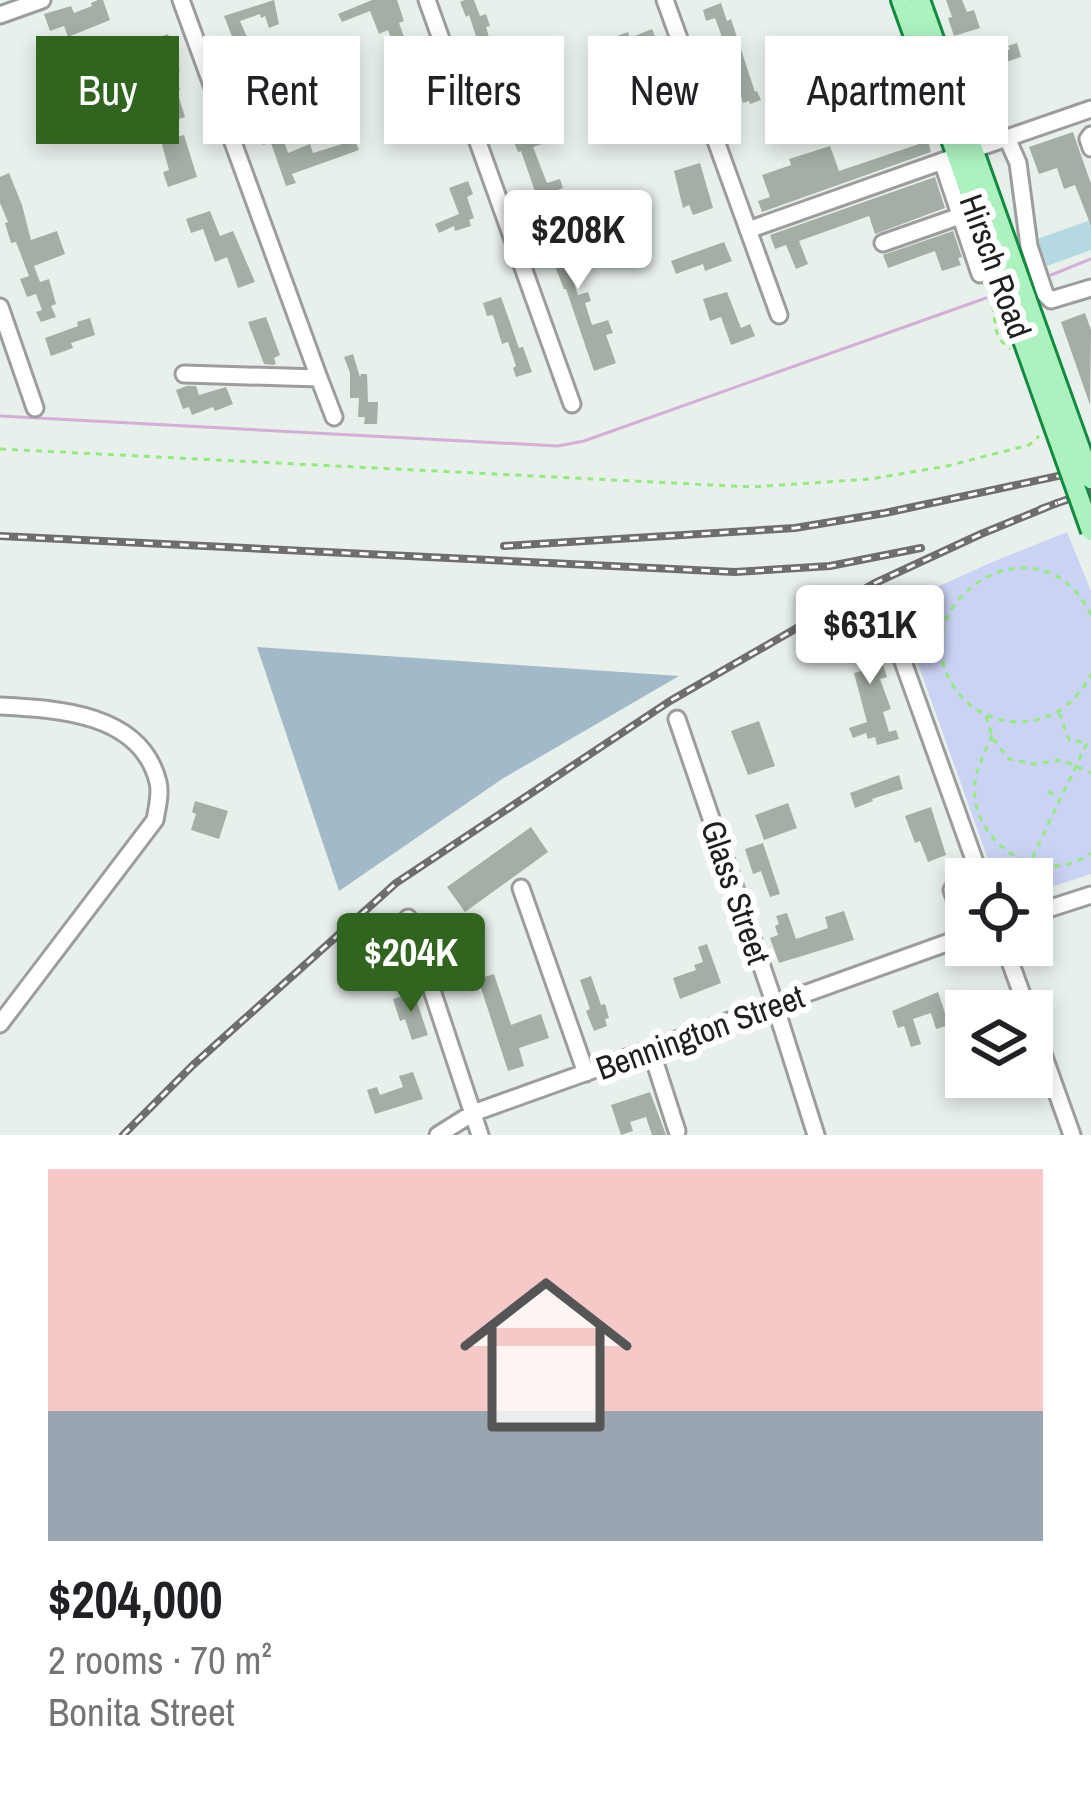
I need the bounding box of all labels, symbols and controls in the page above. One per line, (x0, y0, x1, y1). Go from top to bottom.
chip: Buy (36, 36, 179, 144)
chip: Rent (203, 36, 360, 144)
chip: Filters (384, 36, 564, 144)
chip: New (588, 36, 741, 144)
chip: Apartment (765, 36, 1008, 144)
street label: Hirsch Road (950, 188, 1042, 344)
pin: $208K (494, 190, 662, 292)
text: $208K (531, 203, 625, 255)
pin: $631K (786, 585, 954, 687)
text: $631K (823, 598, 917, 650)
street label: Glass Street (691, 814, 781, 970)
map controls (945, 858, 1053, 1098)
button: locate (945, 858, 1053, 966)
pin: $204K (327, 913, 495, 1015)
text: $204K (364, 926, 458, 978)
street label: Bennington Street (590, 974, 810, 1090)
button: layers (945, 990, 1053, 1098)
icon: home (438, 1247, 654, 1463)
text: $204,000 (48, 1565, 222, 1634)
text: 2 rooms · 70 m² (48, 1634, 272, 1686)
text: Bonita Street (48, 1686, 235, 1738)

